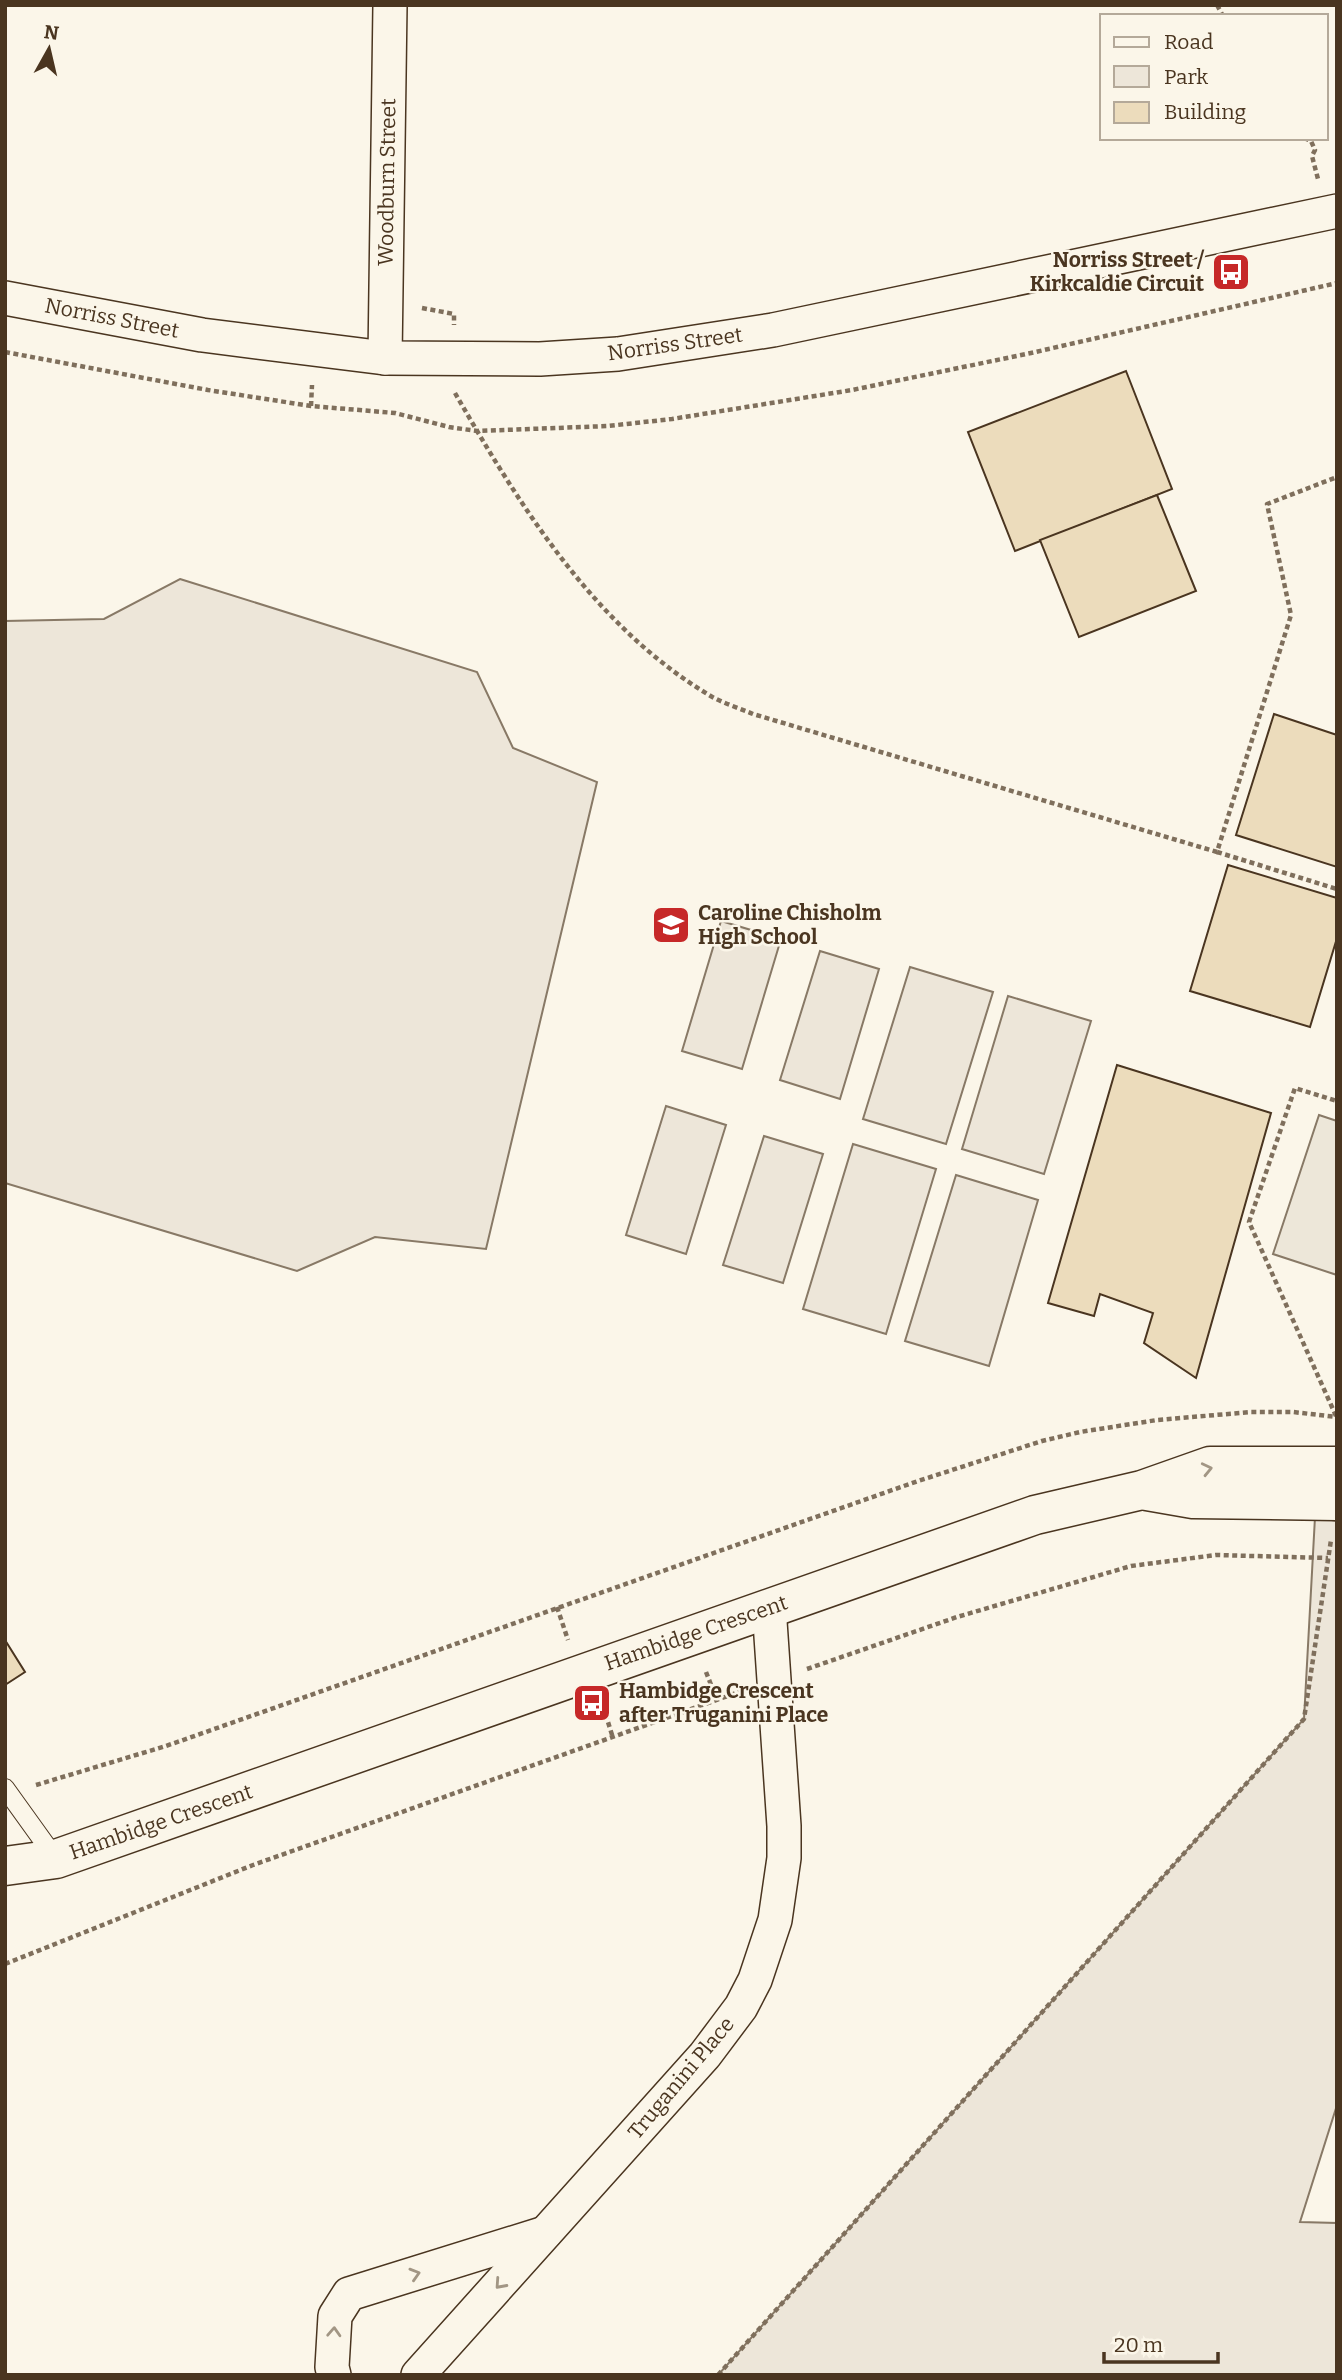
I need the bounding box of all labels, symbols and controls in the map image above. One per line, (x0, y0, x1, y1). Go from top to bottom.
north arrow (14, 14, 84, 84)
legend (1100, 14, 1328, 140)
text: N (42, 20, 60, 45)
text: Road (1164, 29, 1213, 55)
text: Park (1164, 64, 1208, 90)
street label: Woodburn Street (373, 98, 401, 266)
text: Building (1164, 99, 1247, 125)
place label: Norriss Street / Kirkcaldie Circuit (1030, 247, 1205, 297)
bus stop icon: Norriss Street / Kirkcaldie Circuit (1210, 251, 1252, 293)
street label: Norriss Street (43, 292, 182, 344)
street label: Norriss Street (606, 322, 745, 366)
place label: Caroline Chisholm High School (698, 900, 881, 950)
school or university icon: Caroline Chisholm High School (650, 904, 692, 946)
one-way arrow (1201, 1463, 1213, 1477)
street label: Hambidge Crescent (601, 1589, 791, 1677)
place label: Hambidge Crescent after Truganini Place (619, 1678, 828, 1728)
bus stop icon: Hambidge Crescent after Truganini Place (571, 1682, 613, 1724)
street label: Hambidge Crescent (66, 1778, 256, 1866)
street label: Truganini Place (622, 2012, 740, 2144)
one-way arrow (408, 2267, 420, 2282)
one-way arrow (496, 2276, 508, 2289)
scale bar (1104, 2320, 1218, 2364)
one-way arrow (327, 2327, 342, 2338)
text: 20 m (1114, 2332, 1163, 2358)

